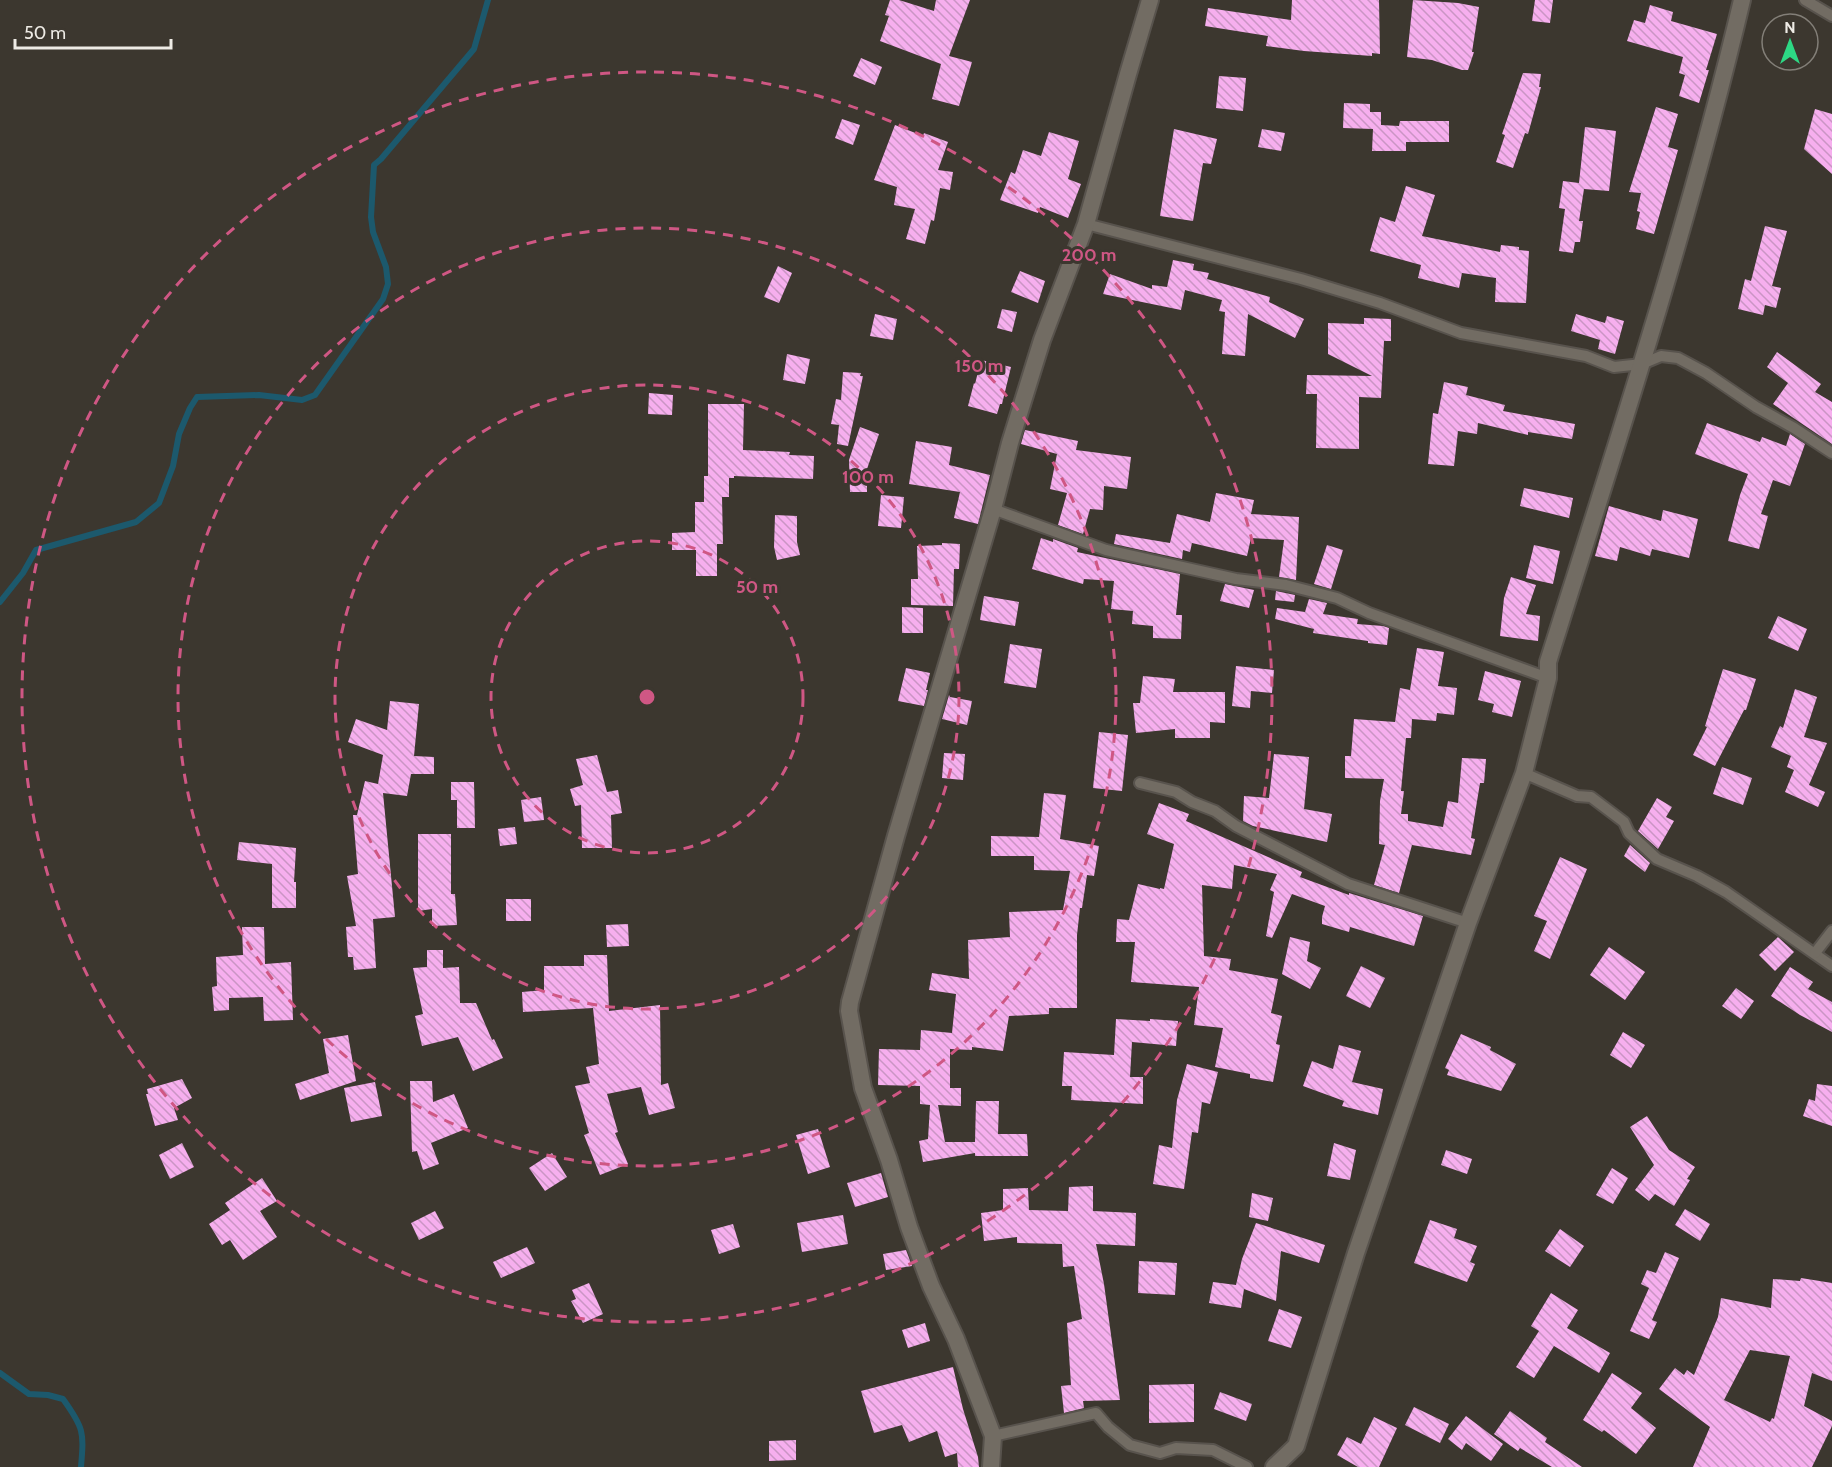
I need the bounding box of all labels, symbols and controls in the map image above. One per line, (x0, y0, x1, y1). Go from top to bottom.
scale bar (15, 12, 171, 50)
north arrow (1760, 12, 1820, 72)
text: N (1784, 18, 1796, 37)
text: 50 m (24, 22, 66, 44)
text: 200 m (1062, 244, 1116, 266)
text: 150 m (955, 355, 1003, 377)
text: 100 m (842, 466, 894, 488)
text: 50 m (736, 576, 778, 598)
centre of rings (637, 687, 657, 707)

